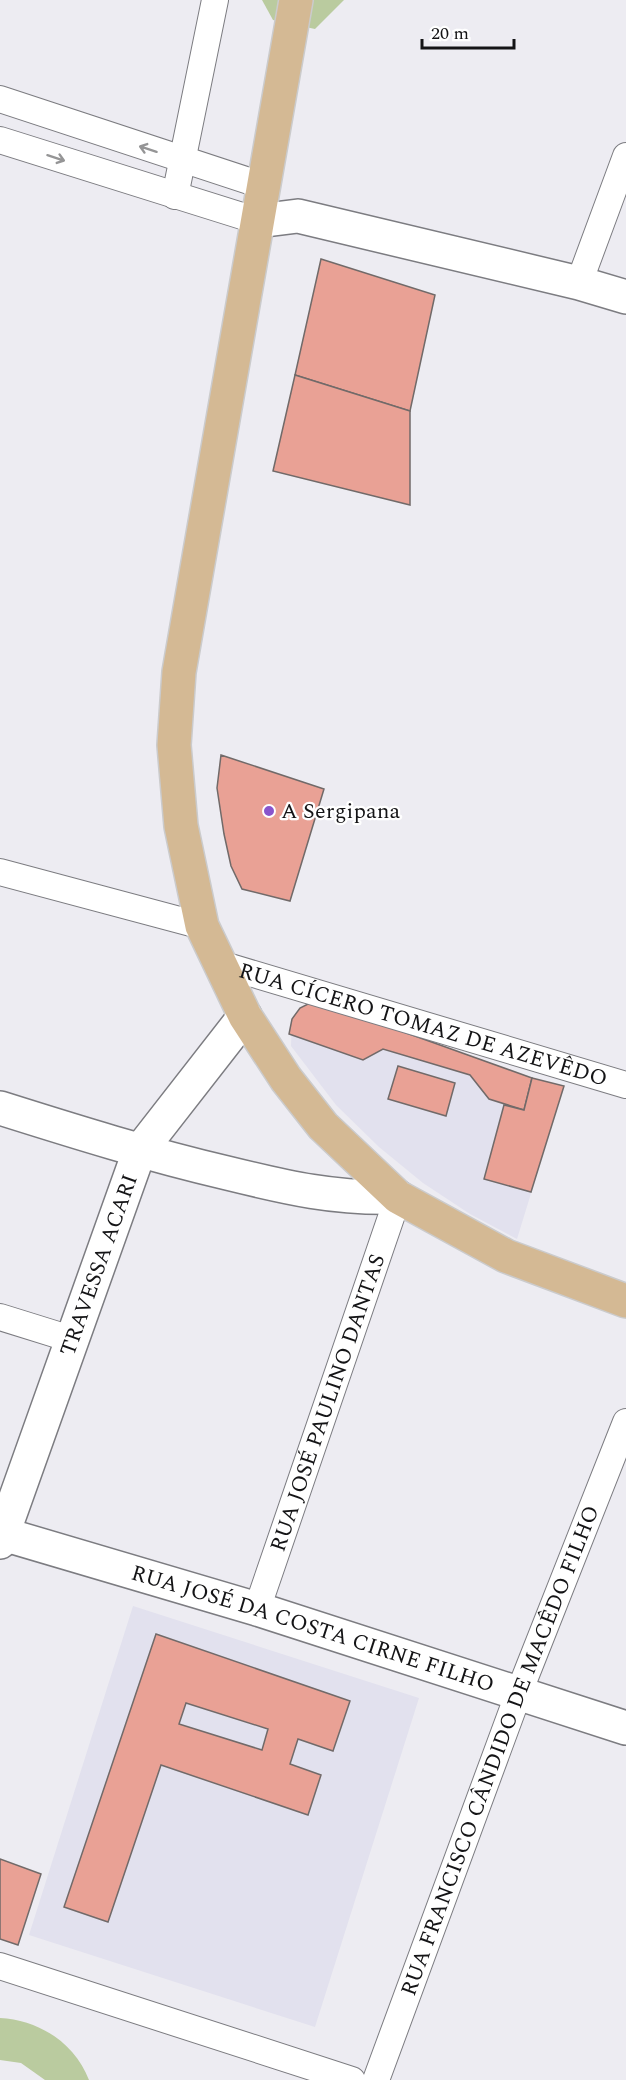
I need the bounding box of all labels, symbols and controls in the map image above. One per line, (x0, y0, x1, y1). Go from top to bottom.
scale bar (422, 12, 514, 50)
text: 20 m (431, 20, 469, 47)
one-way arrow (139, 142, 158, 153)
one-way arrow (46, 153, 65, 164)
place label: A Sergipana (281, 795, 400, 828)
marker: A Sergipana (262, 804, 276, 818)
street label: RUA CÍCERO TOMAZ DE AZEVÊDO (235, 954, 611, 1095)
street label: TRAVESSA ACARI (51, 1170, 146, 1361)
street label: RUA JOSÉ PAULINO DANTAS (261, 1249, 394, 1556)
street label: RUA FRANCISCO CÂNDIDO DE MACÊDO FILHO (392, 1500, 608, 2001)
street label: RUA JOSÉ DA COSTA CIRNE FILHO (127, 1556, 499, 1701)

